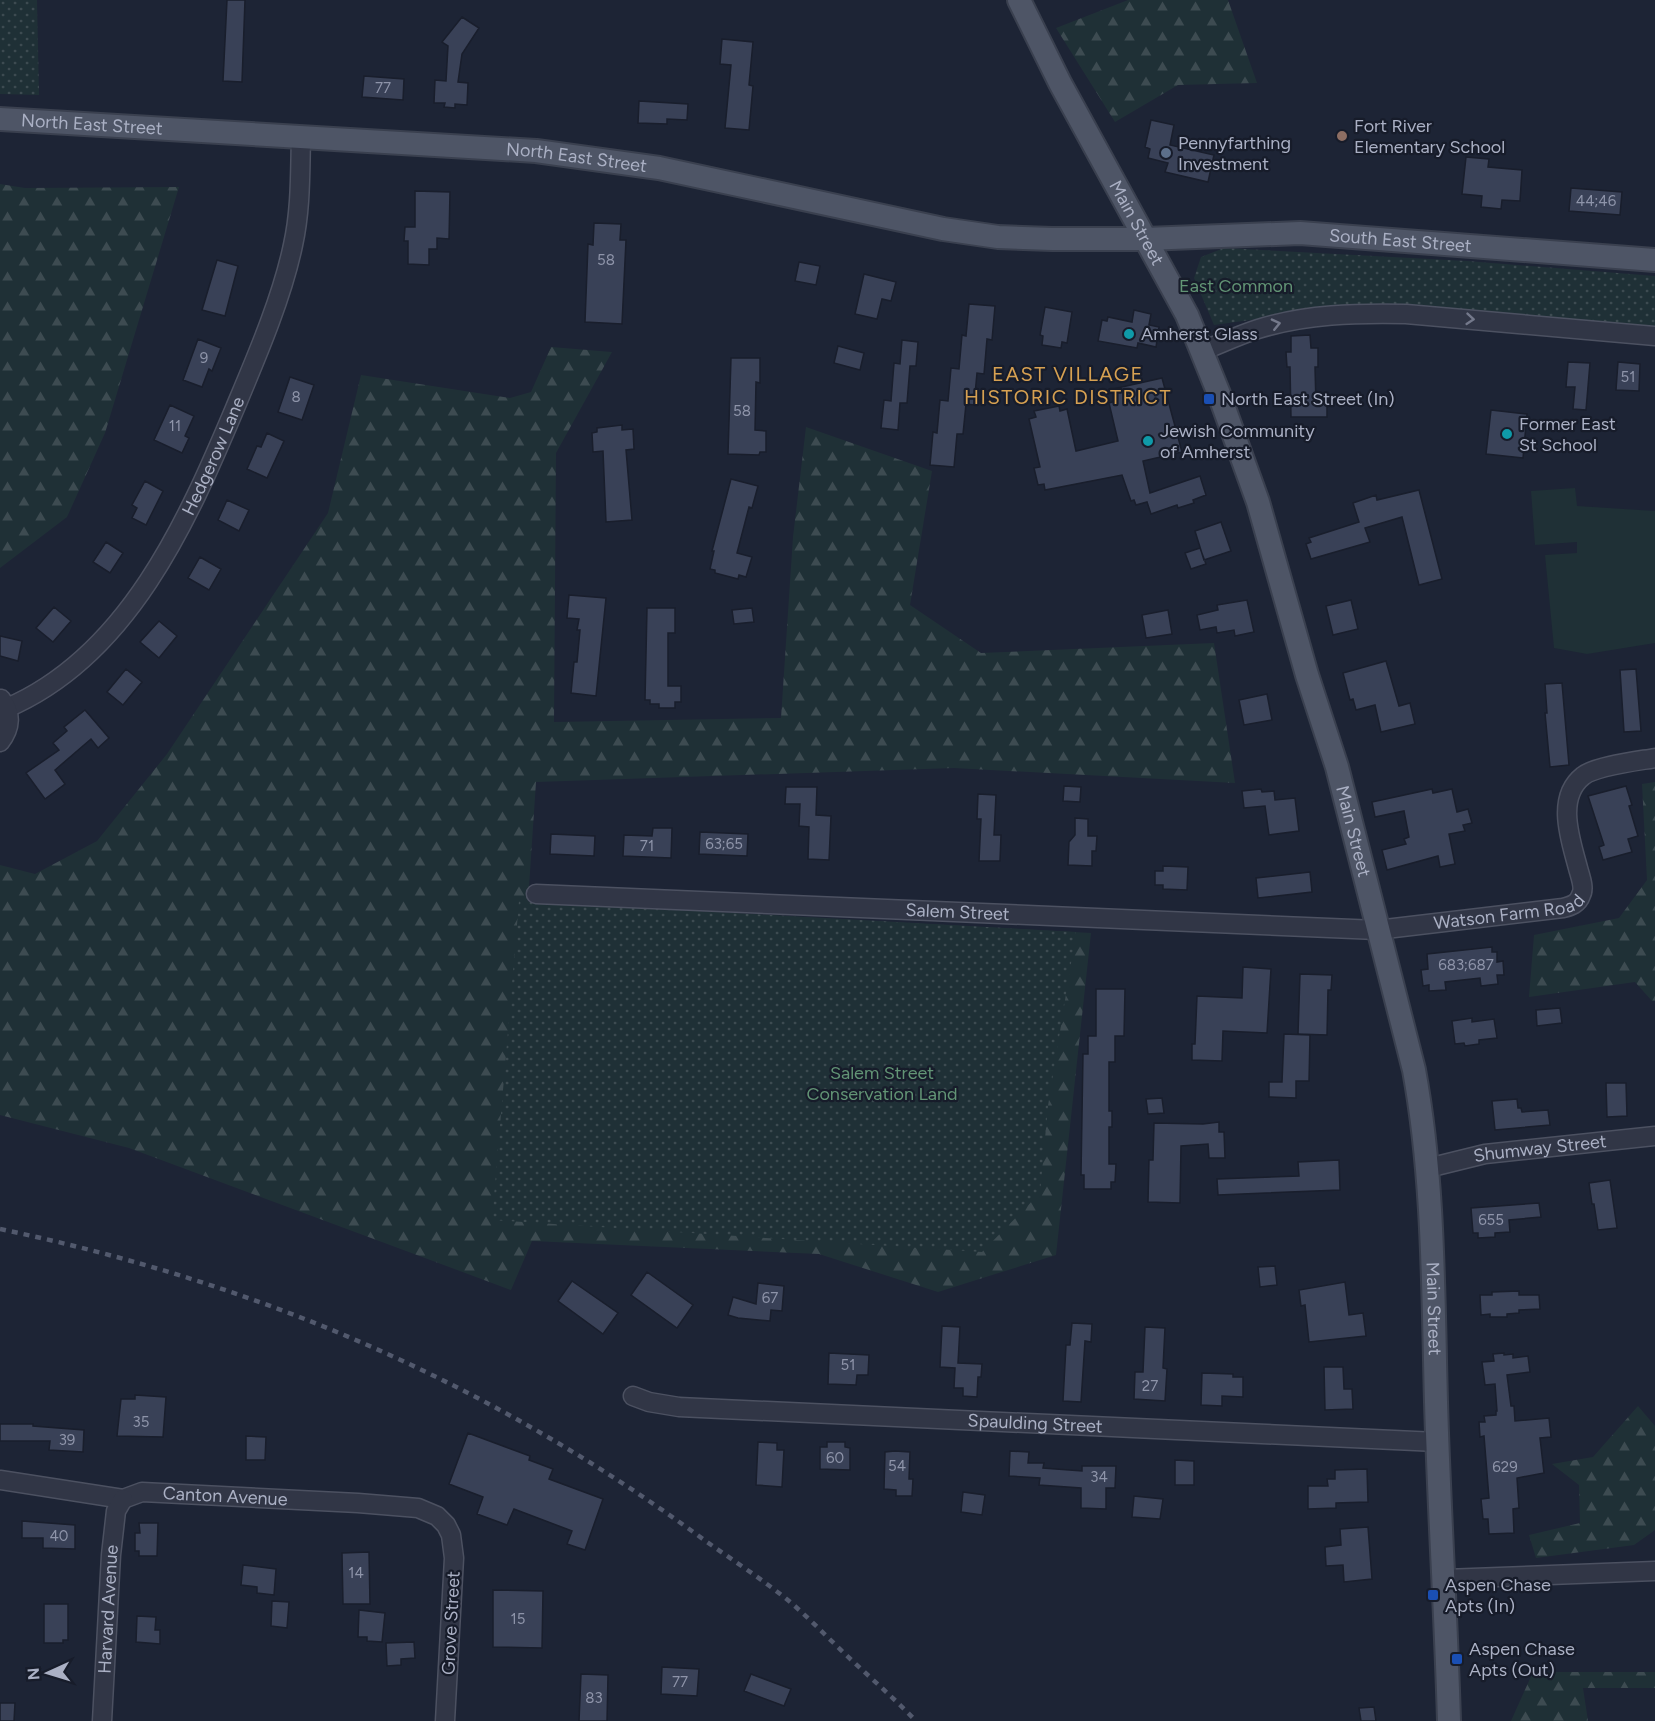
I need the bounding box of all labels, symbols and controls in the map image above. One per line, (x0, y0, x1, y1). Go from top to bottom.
house number: 77 (375, 79, 391, 97)
street label: North East Street (20, 109, 163, 140)
place label: Fort River Elementary School (1354, 115, 1505, 158)
marker: Fort River Elementary School (1335, 129, 1349, 143)
place label: Pennyfarthing Investment (1178, 132, 1291, 175)
street label: North East Street (506, 138, 649, 177)
marker: Pennyfarthing Investment (1159, 146, 1173, 160)
street label: Main Street (1104, 177, 1169, 269)
house number: 44;46 (1576, 192, 1617, 210)
street label: South East Street (1328, 224, 1473, 257)
house number: 58 (597, 251, 615, 269)
park label: East Common (1179, 275, 1293, 297)
one-way arrow (1466, 313, 1475, 326)
one-way arrow (1271, 319, 1281, 332)
place label: Amherst Glass (1141, 323, 1258, 345)
marker: Amherst Glass (1122, 327, 1136, 341)
house number: 9 (200, 349, 208, 367)
district label: EAST VILLAGE HISTORIC DISTRICT (964, 362, 1172, 409)
house number: 51 (1621, 368, 1635, 386)
house number: 8 (291, 388, 301, 406)
place label: North East Street (In) (1221, 388, 1395, 410)
marker: North East Street (In) (1202, 392, 1216, 406)
street label: Hedgerow Lane (177, 393, 250, 519)
house number: 58 (733, 402, 751, 420)
place label: Former East St School (1519, 413, 1616, 456)
house number: 11 (169, 417, 181, 435)
place label: Jewish Community of Amherst (1160, 420, 1315, 463)
marker: Former East St School (1500, 427, 1514, 441)
marker: Jewish Community of Amherst (1141, 434, 1155, 448)
street label: Main Street (1331, 783, 1376, 879)
house number: 63;65 (705, 835, 743, 853)
house number: 71 (640, 837, 654, 855)
street label: Watson Farm Road (1432, 890, 1590, 934)
street label: Salem Street (905, 899, 1010, 925)
house number: 683;687 (1438, 956, 1494, 974)
park label: Salem Street Conservation Land (806, 1062, 958, 1105)
street label: Shumway Street (1471, 1130, 1608, 1167)
house number: 655 (1478, 1211, 1504, 1229)
street label: Main Street (1421, 1261, 1446, 1356)
house number: 67 (762, 1289, 778, 1307)
house number: 51 (841, 1356, 855, 1374)
house number: 27 (1142, 1377, 1158, 1395)
street label: Spaulding Street (967, 1409, 1103, 1438)
house number: 35 (133, 1413, 149, 1431)
house number: 39 (59, 1431, 75, 1449)
house number: 60 (826, 1449, 844, 1467)
house number: 54 (888, 1457, 906, 1475)
house number: 629 (1492, 1458, 1518, 1476)
house number: 34 (1090, 1468, 1108, 1486)
street label: Canton Avenue (162, 1482, 288, 1510)
house number: 40 (50, 1527, 68, 1545)
street label: Harvard Avenue (94, 1543, 123, 1674)
house number: 14 (348, 1564, 364, 1582)
street label: Grove Street (437, 1570, 465, 1675)
place label: Aspen Chase Apts (In) (1445, 1574, 1551, 1617)
marker: Aspen Chase Apts (In) (1426, 1588, 1440, 1602)
house number: 15 (511, 1610, 525, 1628)
place label: Aspen Chase Apts (Out) (1469, 1638, 1575, 1681)
north arrow (18, 1643, 78, 1703)
marker: Aspen Chase Apts (Out) (1450, 1652, 1464, 1666)
text: N (24, 1667, 43, 1681)
house number: 77 (672, 1673, 688, 1691)
house number: 83 (585, 1689, 603, 1707)

